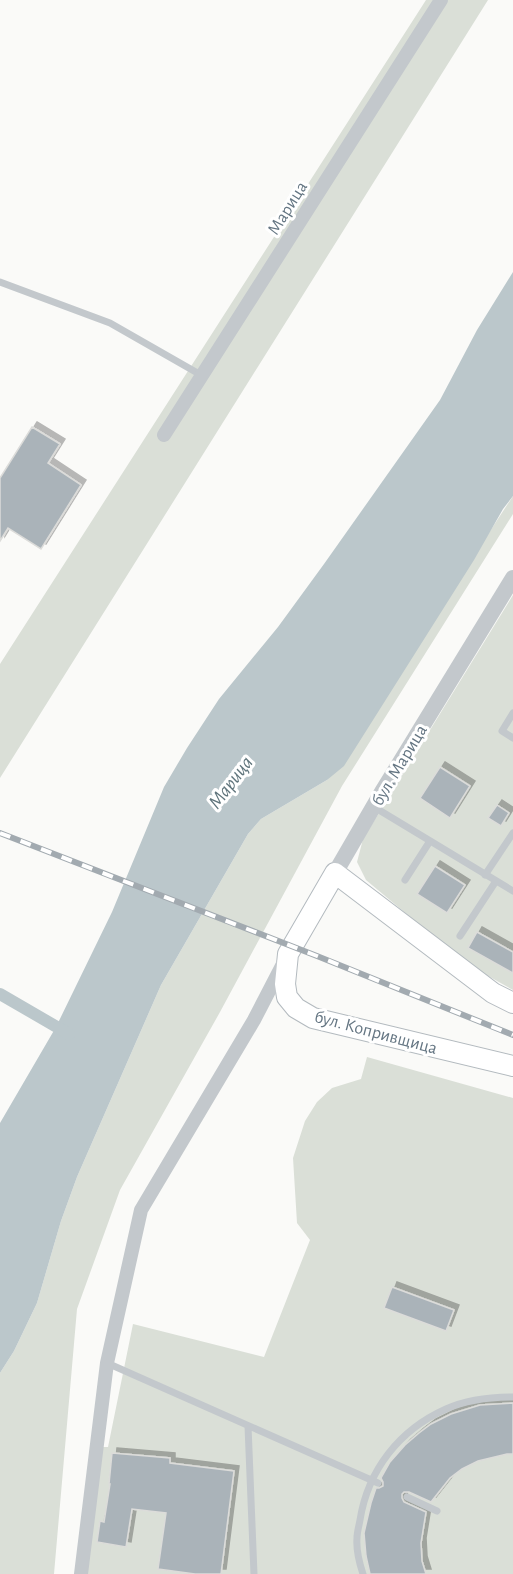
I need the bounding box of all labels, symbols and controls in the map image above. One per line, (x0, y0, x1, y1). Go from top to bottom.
street label: Марица (265, 179, 311, 238)
street label: бул. Марица (368, 722, 431, 809)
water label: Марица (205, 753, 257, 812)
street label: бул. Копривщица (312, 1007, 439, 1058)

